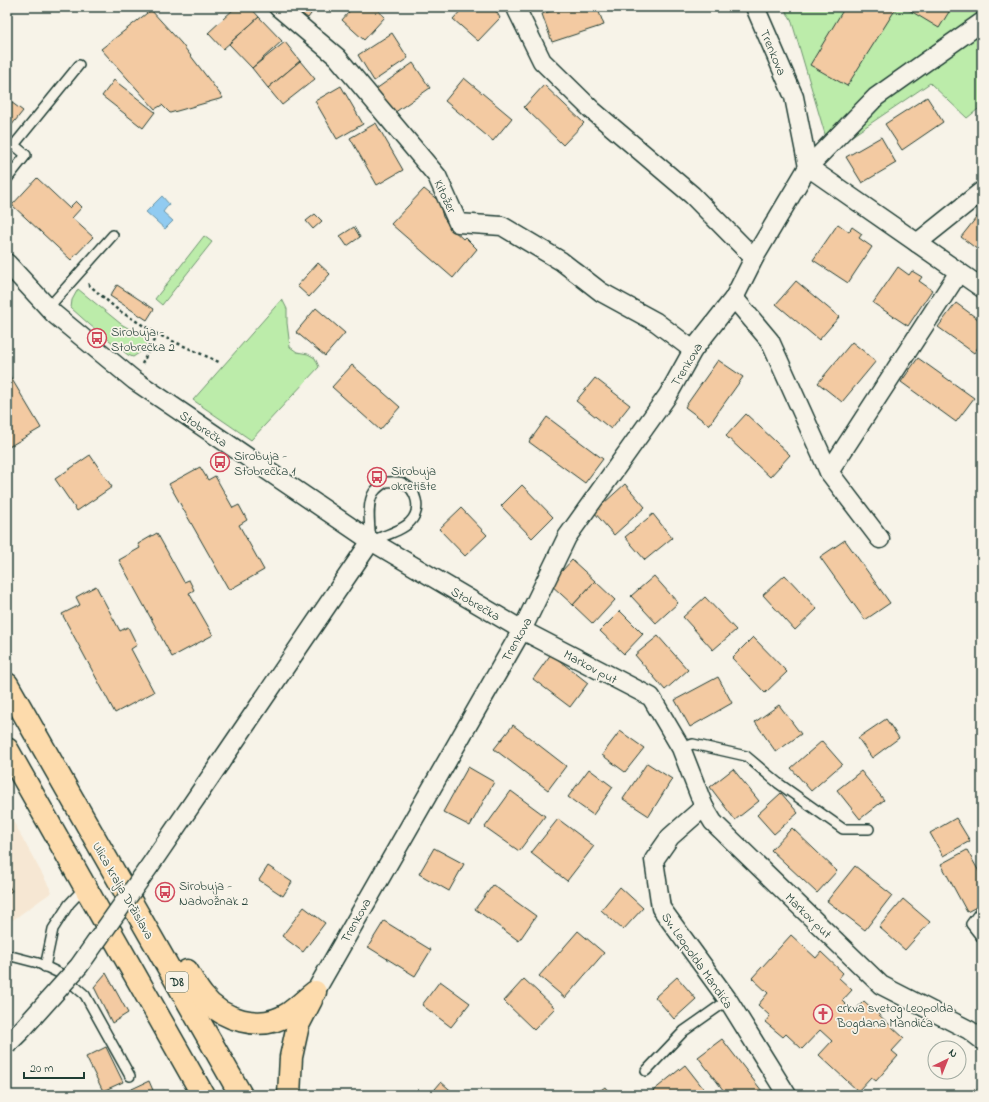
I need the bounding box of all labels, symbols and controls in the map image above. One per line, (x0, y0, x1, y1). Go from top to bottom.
street label: Trenkova (754, 27, 791, 78)
street label: Kitožer (429, 177, 461, 217)
place label: Sirobuja - Stobrečka 2 (111, 323, 176, 357)
bus stop icon: Sirobuja - Stobrečka 2 (86, 327, 108, 349)
street label: Trenkova (667, 339, 708, 390)
street label: Stobrečka (175, 406, 231, 452)
place label: Sirobuja - Stobrečka 1 (234, 447, 296, 481)
bus stop icon: Sirobuja - Stobrečka 1 (209, 451, 231, 473)
place label: Sirobuja okretište (391, 462, 437, 496)
bus stop icon: Sirobuja okretište (366, 466, 388, 488)
street label: Stobrečka (447, 582, 504, 626)
street label: Trenkova (497, 614, 537, 665)
street label: Markov put (560, 645, 621, 690)
street label: Ulica kralja Držislava (87, 838, 158, 943)
place label: Sirobuja - Nadvožnak 2 (179, 877, 249, 911)
bus stop icon: Sirobuja - Nadvožnak 2 (154, 881, 176, 903)
street label: Markov put (780, 889, 836, 944)
street label: Trenkova (336, 895, 376, 946)
street label: Sv. Leopolda Mandića (656, 909, 737, 1013)
road number: D8 (166, 972, 188, 992)
place label: crkva svetog Leopolda Bogdana Mandića (836, 999, 953, 1034)
church icon: crkva svetog Leopolda Bogdana Mandića (812, 1003, 834, 1025)
north arrow (927, 1040, 967, 1080)
text: N (945, 1045, 961, 1062)
scale bar (24, 1054, 84, 1080)
text: 20 m (30, 1060, 53, 1078)

